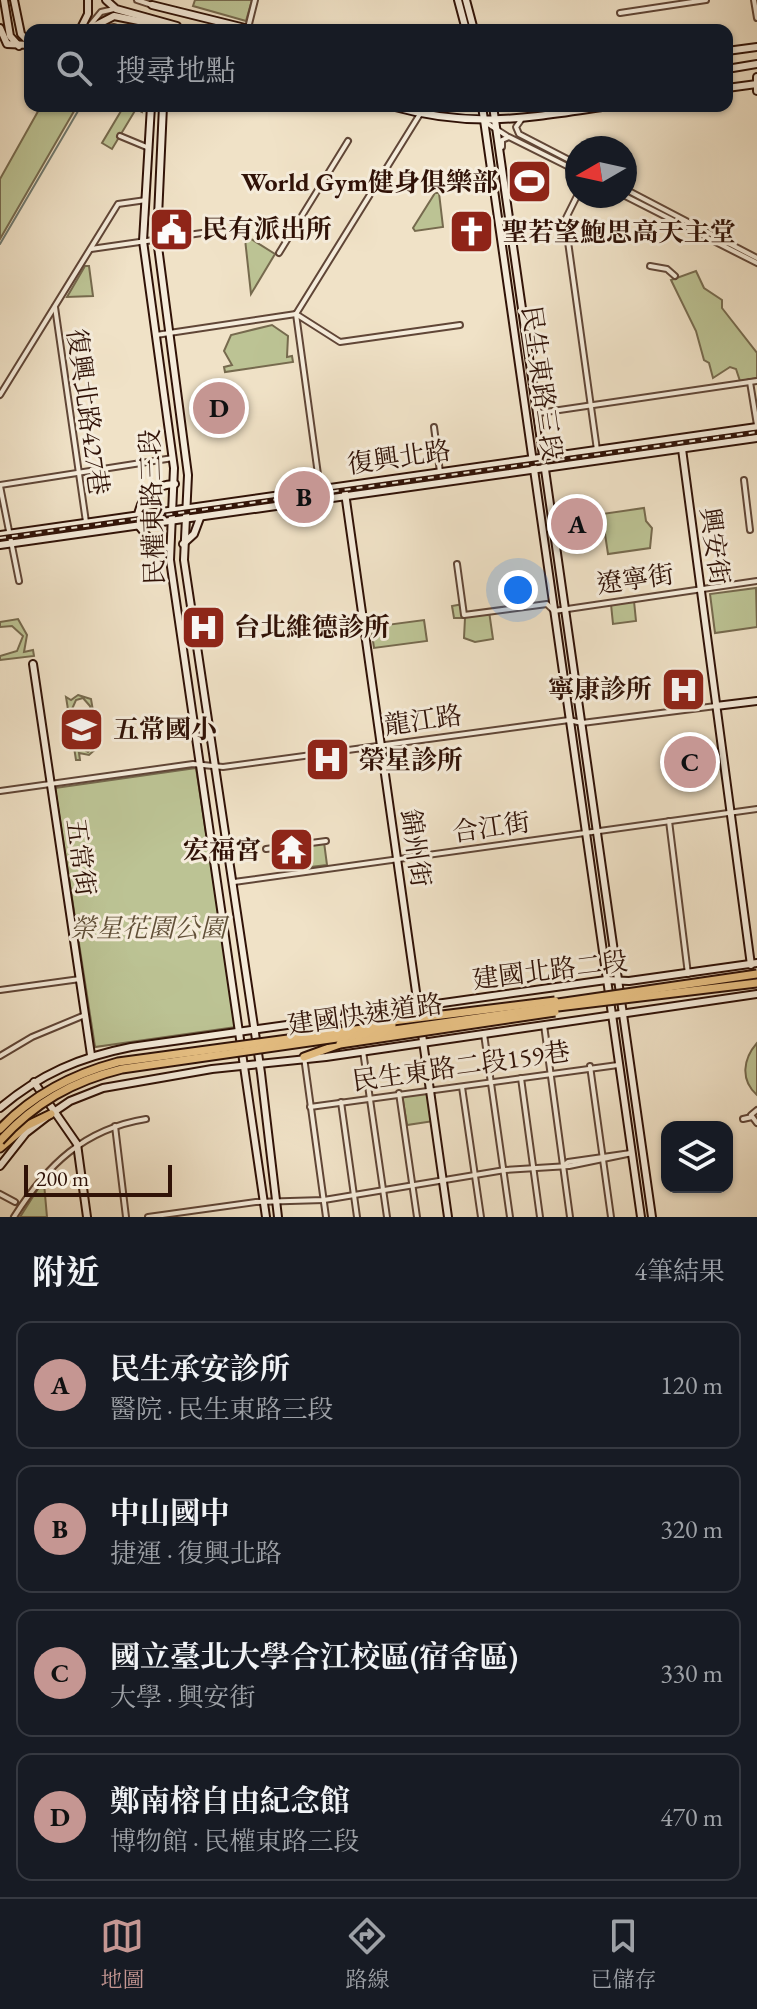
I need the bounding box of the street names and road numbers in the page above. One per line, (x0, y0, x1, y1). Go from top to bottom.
street label: 民生東路三段 (514, 303, 570, 463)
street label: 復興北路427巷 (60, 327, 116, 497)
street label: 民權東路三段 (132, 428, 172, 586)
street label: 復興北路 (345, 433, 453, 481)
street label: 興安街 (693, 505, 737, 587)
street label: 遼寧街 (594, 557, 676, 601)
street label: 龍江路 (382, 698, 464, 742)
street label: 合江街 (450, 805, 532, 849)
street label: 錦州街 (394, 807, 438, 889)
street label: 五常街 (59, 816, 103, 898)
street label: 建國北路二段 (471, 944, 629, 996)
street label: 建國快速道路 (285, 986, 445, 1042)
street label: 民生東路二段159巷 (350, 1034, 572, 1098)

